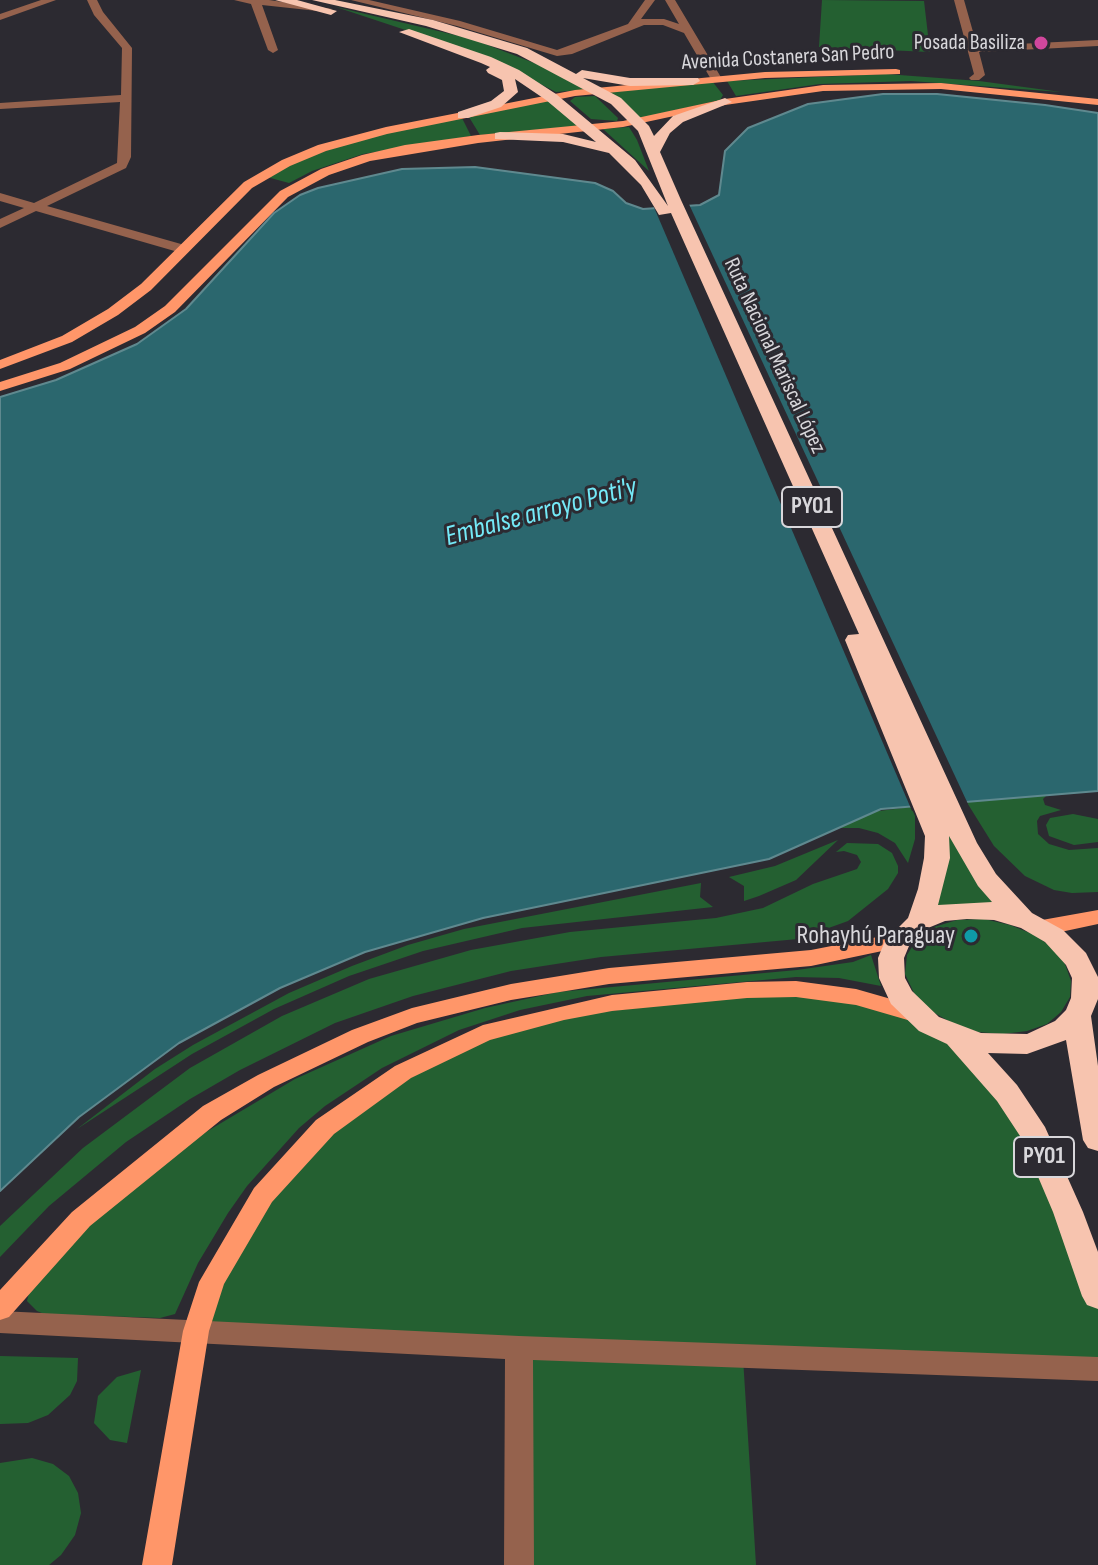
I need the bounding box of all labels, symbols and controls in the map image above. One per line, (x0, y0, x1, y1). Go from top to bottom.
place label: Posada Basiliza (914, 30, 1025, 56)
marker: Posada Basiliza (1032, 34, 1050, 52)
street label: Avenida Costanera San Pedro (681, 39, 895, 77)
street label: Ruta Nacional Mariscal López (717, 254, 831, 458)
water label: Embalse arroyo Poti'y (442, 471, 640, 555)
road number: PY01 (782, 487, 842, 527)
place label: Rohayhú Paraguay (797, 920, 955, 952)
marker: Rohayhú Paraguay (962, 927, 980, 945)
road number: PY01 (1014, 1137, 1074, 1177)

